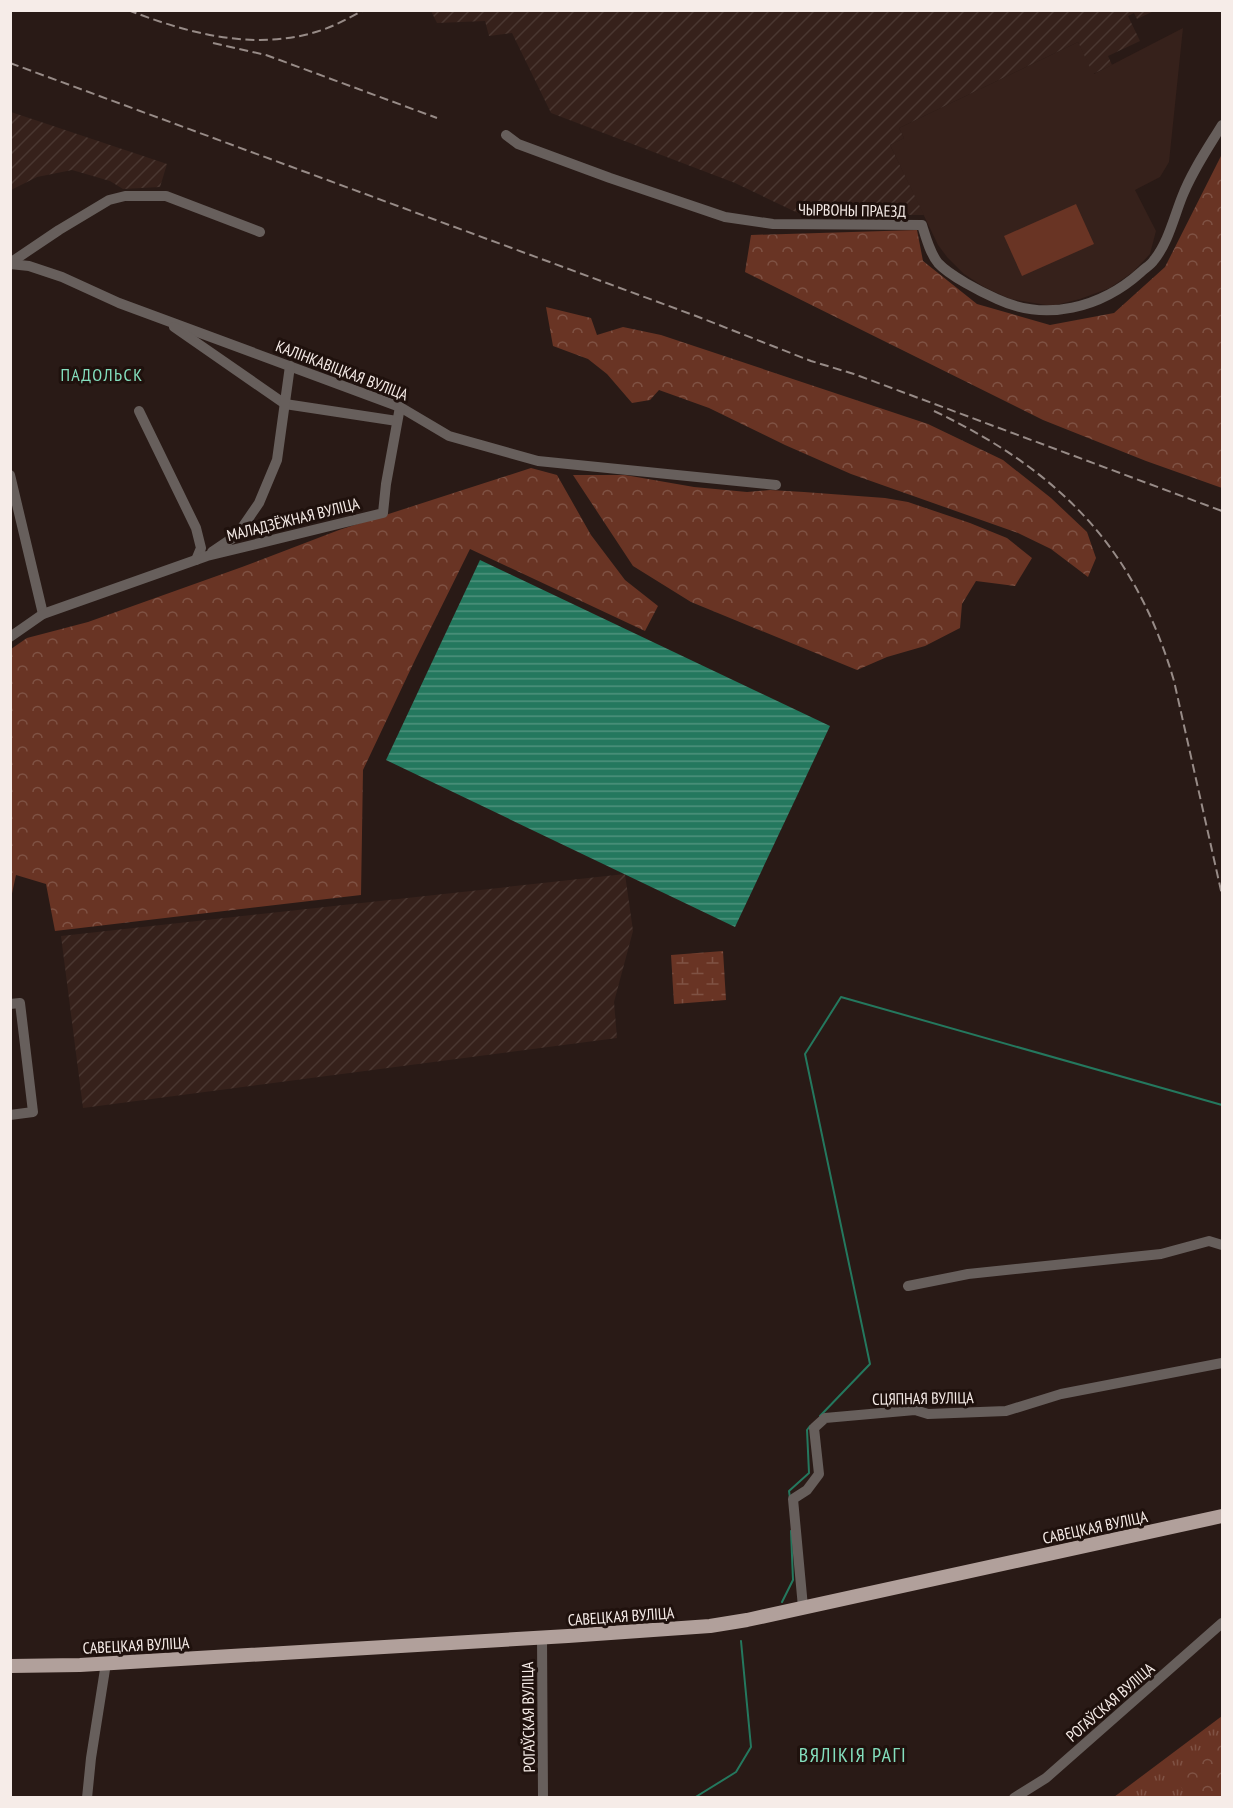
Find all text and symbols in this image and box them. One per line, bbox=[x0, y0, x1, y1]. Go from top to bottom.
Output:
street label: ЧЫРВОНЫ ПРАЕЗД bbox=[798, 199, 907, 221]
street label: КАЛІНКАВІЦКАЯ ВУЛІЦА bbox=[273, 336, 411, 405]
district label: ПАДОЛЬСК bbox=[60, 363, 144, 386]
street label: МАЛАДЗЁЖНАЯ ВУЛІЦА bbox=[225, 493, 362, 545]
street label: СЦЯПНАЯ ВУЛІЦА bbox=[872, 1387, 974, 1409]
street label: САВЕЦКАЯ ВУЛІЦА bbox=[1041, 1506, 1150, 1548]
street label: САВЕЦКАЯ ВУЛІЦА bbox=[567, 1602, 675, 1630]
street label: САВЕЦКАЯ ВУЛІЦА bbox=[82, 1632, 190, 1658]
street label: РОГАЎСКАЯ ВУЛІЦА bbox=[1062, 1658, 1159, 1746]
street label: РОГАЎСКАЯ ВУЛІЦА bbox=[517, 1661, 539, 1773]
district label: ВЯЛІКІЯ РАГІ bbox=[799, 1742, 907, 1768]

